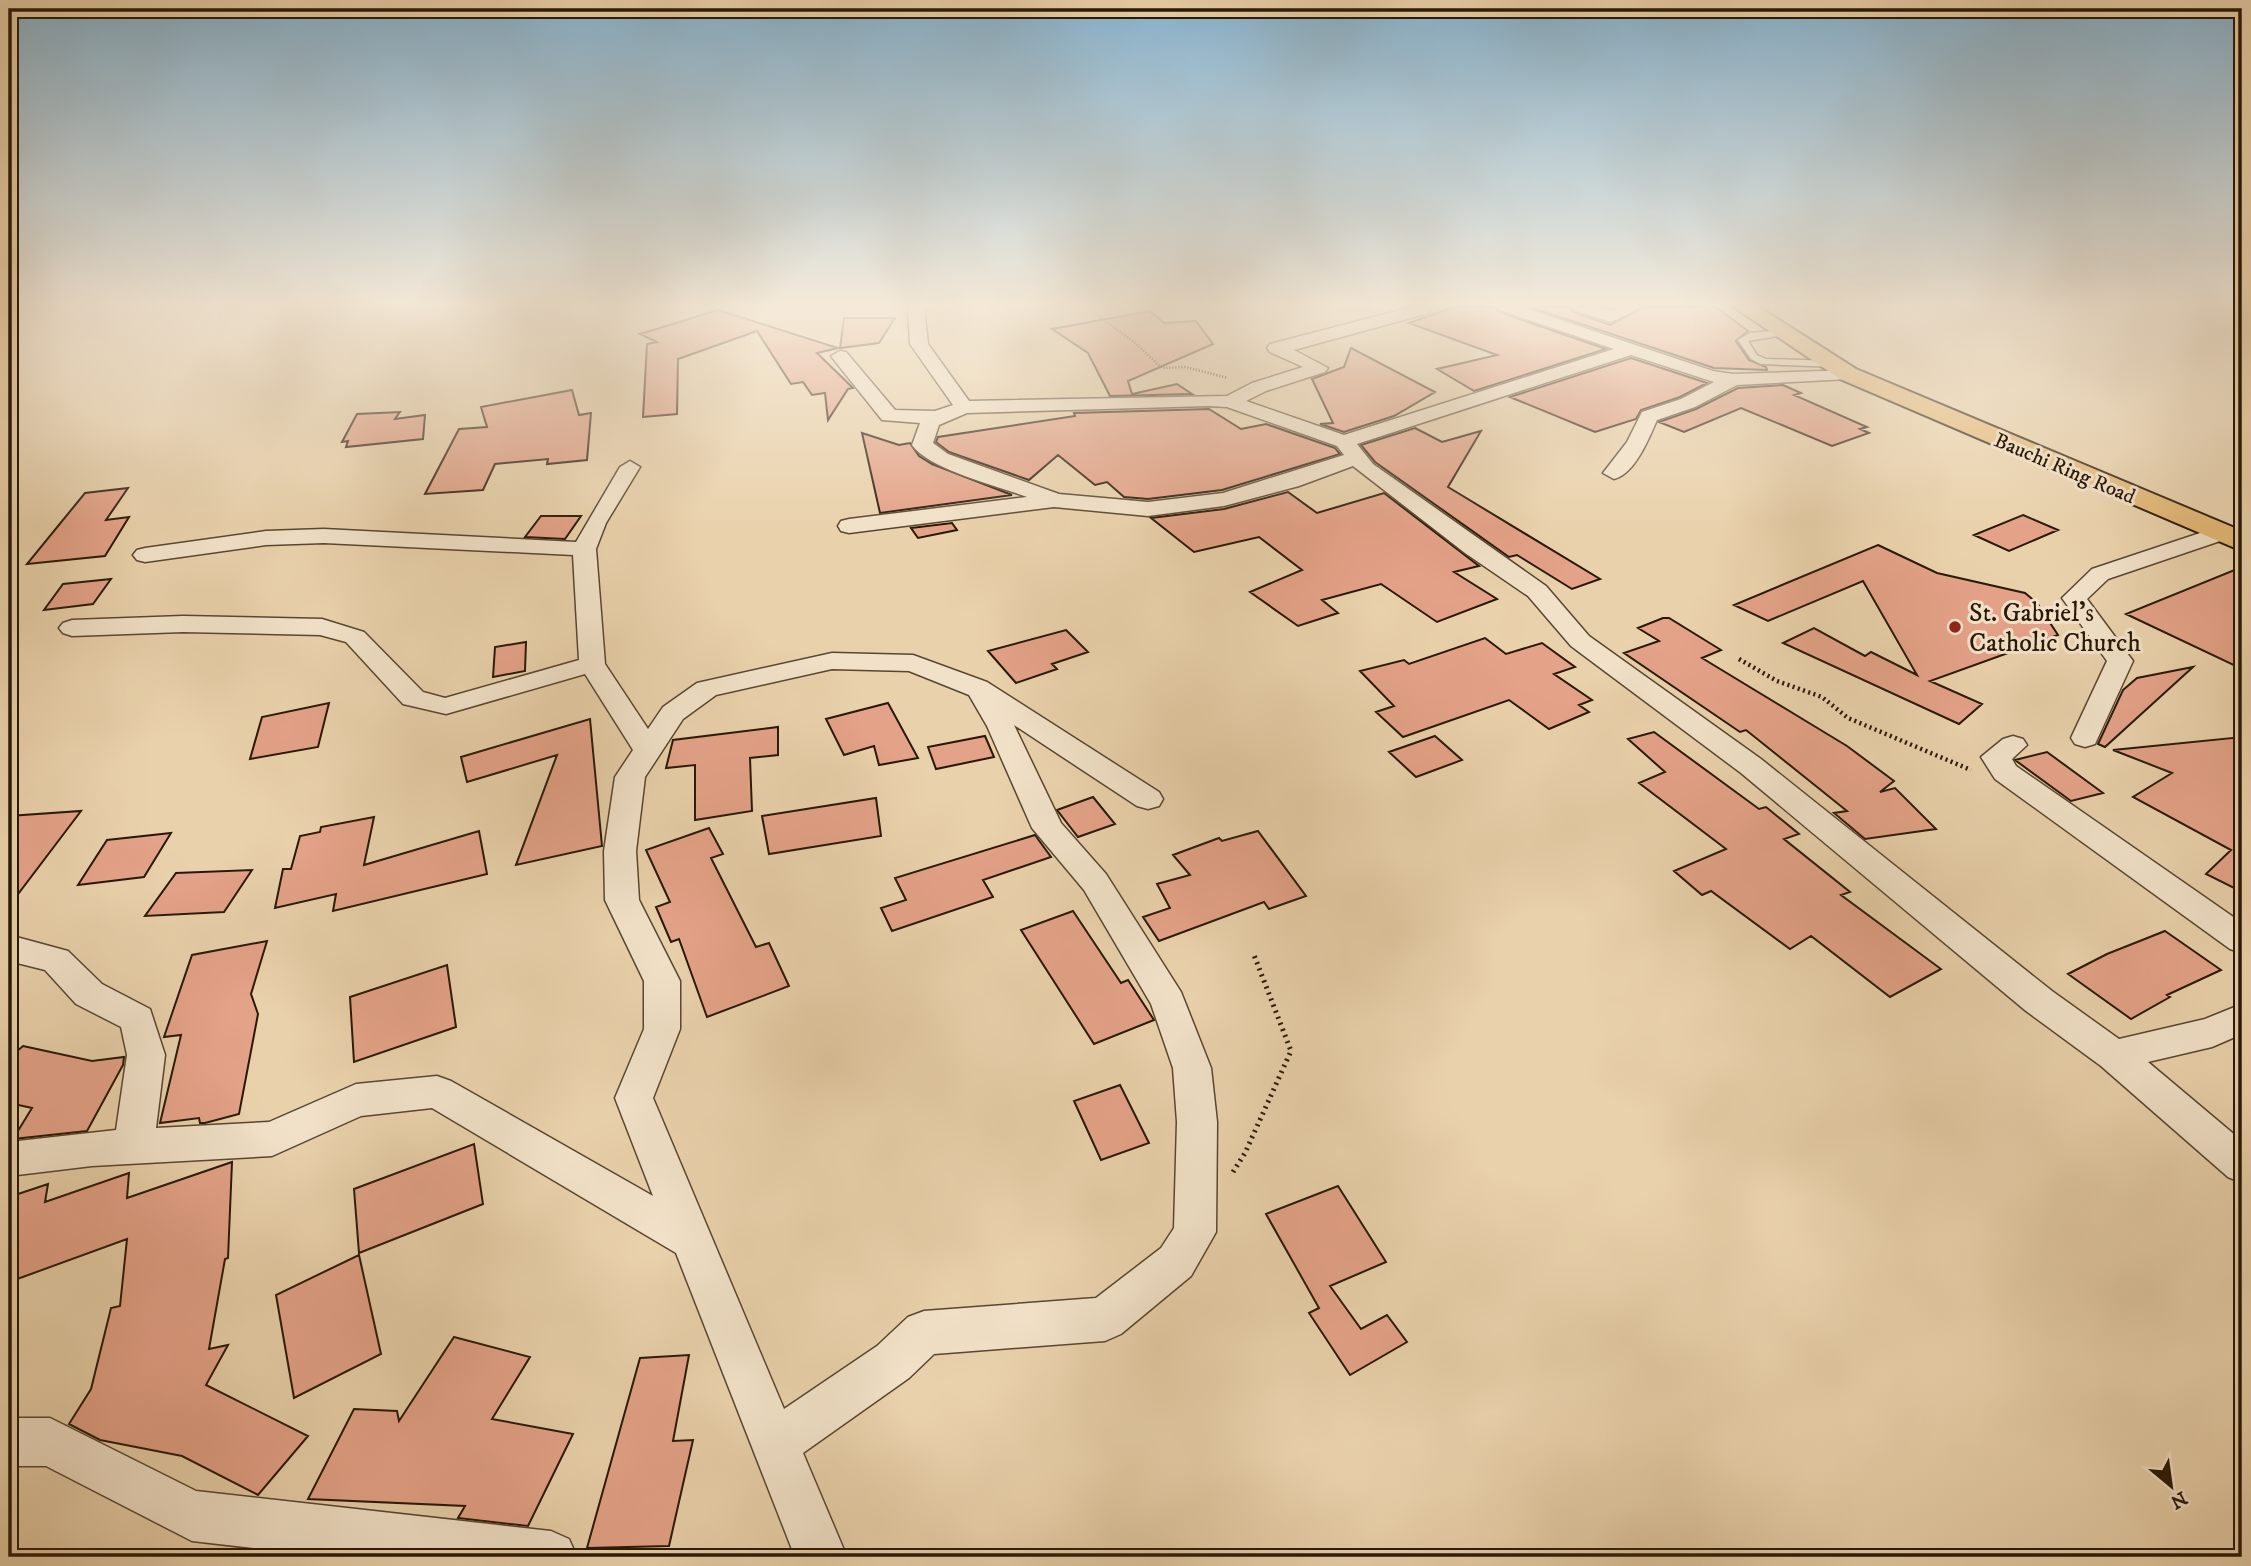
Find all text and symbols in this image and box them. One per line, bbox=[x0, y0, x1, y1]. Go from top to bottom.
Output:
street label: Bauchi Ring Road bbox=[1990, 427, 2140, 511]
place label: St. Gabriel's Catholic Church bbox=[1969, 597, 2141, 660]
marker: St. Gabriel's Catholic Church bbox=[1947, 619, 1963, 635]
north arrow bbox=[2136, 1450, 2206, 1520]
text: N bbox=[2166, 1486, 2191, 1514]

